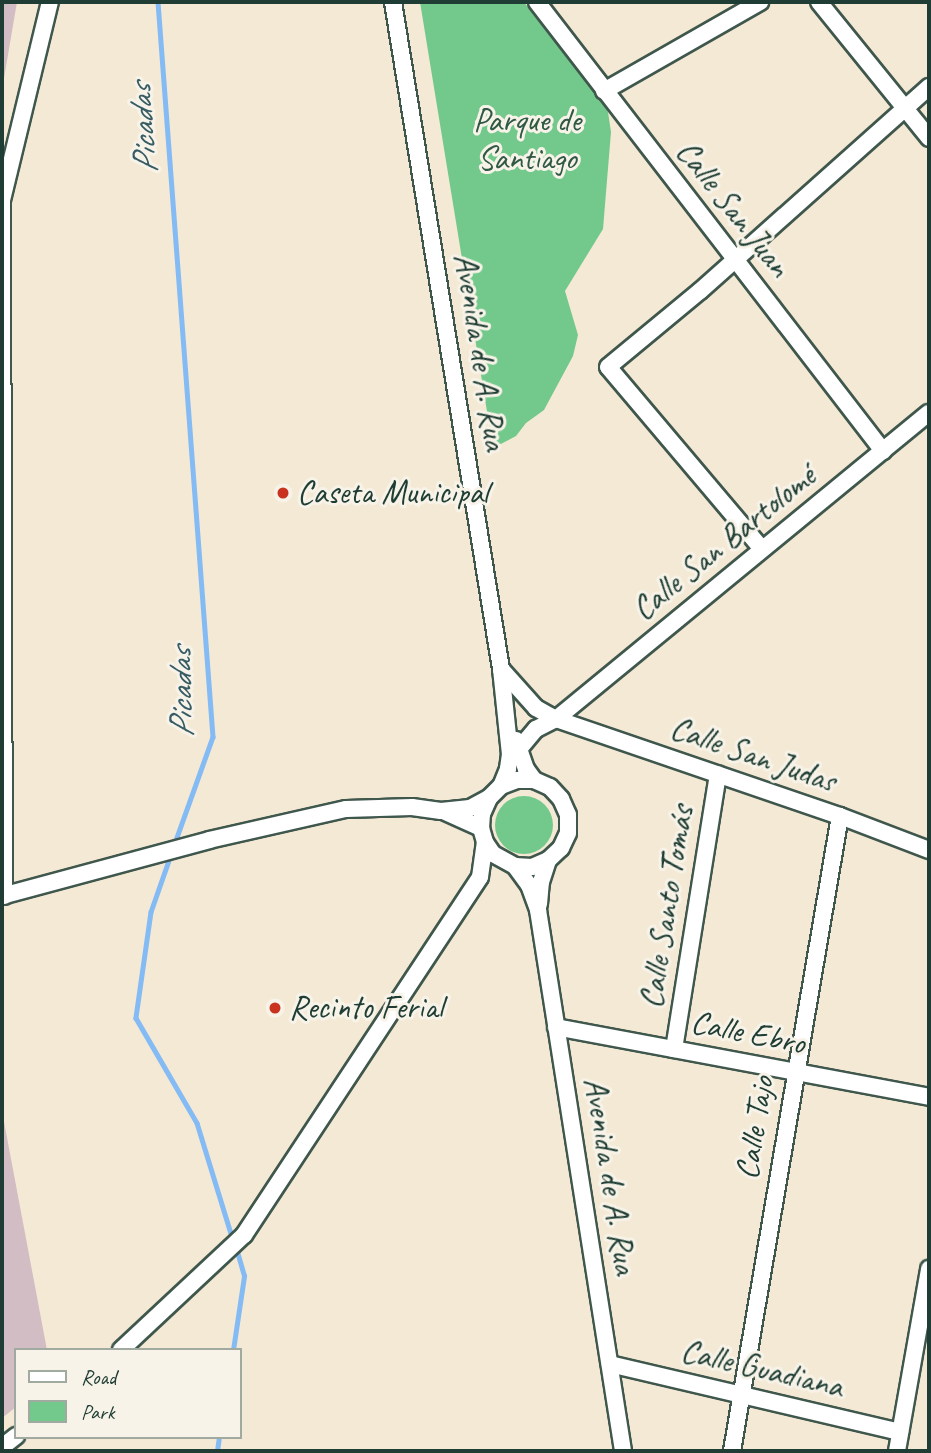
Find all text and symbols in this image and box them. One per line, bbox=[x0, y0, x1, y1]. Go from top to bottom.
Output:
water label: Picadas bbox=[119, 83, 167, 175]
park label: Parque de Santiago bbox=[473, 101, 581, 179]
street label: Calle San Juan bbox=[667, 133, 799, 285]
street label: Avenida de A. Rua bbox=[445, 251, 515, 453]
street label: Calle San Bartolomé bbox=[624, 457, 824, 629]
place label: Caseta Municipal bbox=[297, 473, 488, 513]
marker: Caseta Municipal bbox=[275, 485, 291, 501]
water label: Picadas bbox=[159, 648, 203, 738]
street label: Calle San Judas bbox=[665, 708, 841, 802]
street label: Calle Santo Tomás bbox=[632, 803, 702, 1011]
place label: Recinto Ferial bbox=[289, 988, 443, 1028]
marker: Recinto Ferial bbox=[267, 1000, 283, 1016]
street label: Calle Ebro bbox=[688, 1003, 808, 1063]
street label: Calle Tajo bbox=[727, 1073, 783, 1183]
street label: Avenida de A. Rua bbox=[575, 1075, 645, 1277]
street label: Calle Guadiana bbox=[678, 1331, 846, 1407]
legend bbox=[14, 1348, 242, 1439]
text: Road bbox=[81, 1364, 116, 1390]
text: Park bbox=[81, 1399, 114, 1425]

